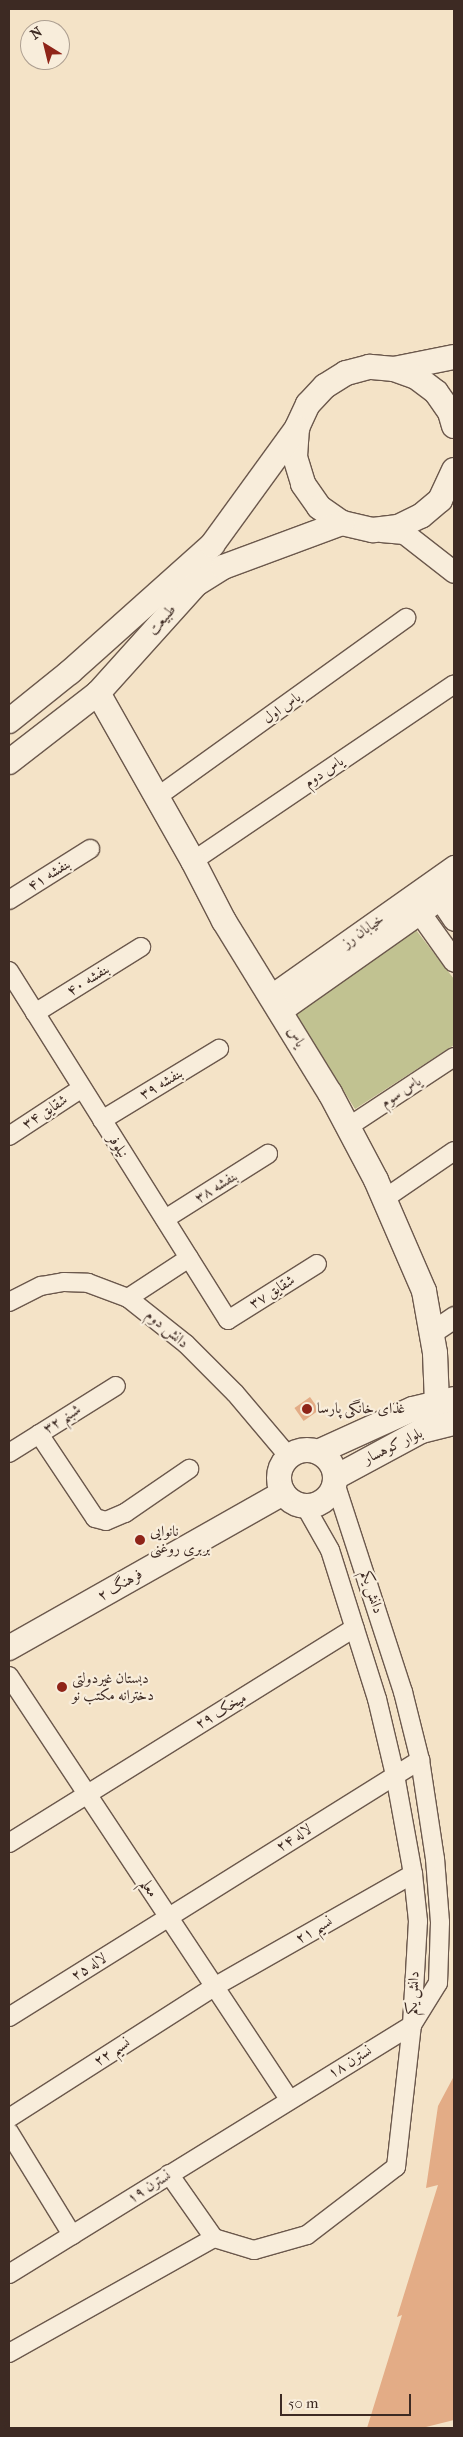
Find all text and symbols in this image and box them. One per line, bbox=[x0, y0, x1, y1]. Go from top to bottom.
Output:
north arrow bbox=[20, 20, 70, 70]
text: N bbox=[27, 23, 46, 43]
street label: طبیعت bbox=[144, 601, 180, 639]
street label: یاس اول bbox=[259, 688, 305, 728]
street label: یاس دوم bbox=[301, 752, 347, 792]
street label: بنفشه ۴۱ bbox=[24, 855, 74, 895]
street label: خیابان رز bbox=[339, 910, 387, 952]
street label: بنفشه ۴۰ bbox=[63, 960, 113, 1000]
street label: یاس bbox=[283, 1023, 309, 1051]
street label: بنفشه ۳۹ bbox=[136, 1064, 186, 1104]
street label: یاس سوم bbox=[377, 1072, 425, 1112]
street label: شقایق ۳۴ bbox=[19, 1091, 71, 1133]
street label: نیلوفر bbox=[104, 1131, 132, 1161]
street label: بنفشه ۳۸ bbox=[191, 1167, 241, 1207]
street label: شقایق ۳۷ bbox=[246, 1271, 298, 1313]
street label: دانش دوم bbox=[142, 1306, 192, 1352]
street label: شبنم ۳۲ bbox=[40, 1400, 84, 1438]
place label: غذای خانگی پارسا bbox=[317, 1400, 405, 1418]
marker: غذای خانگی پارسا bbox=[301, 1403, 313, 1415]
street label: بلوار کوهسار bbox=[360, 1424, 426, 1468]
place label: نانوایی بربری روغنی bbox=[150, 1522, 210, 1557]
marker: نانوایی بربری روغنی bbox=[134, 1534, 146, 1546]
street label: فرهنگ ۲ bbox=[94, 1565, 146, 1605]
street label: دانش یکم bbox=[357, 1568, 387, 1616]
place label: دبستان غیردولتی دخترانه مکتب نو bbox=[72, 1669, 154, 1704]
marker: دبستان غیردولتی دخترانه مکتب نو bbox=[56, 1681, 68, 1693]
street label: میخک ۲۹ bbox=[192, 1689, 250, 1733]
street label: لاله ۲۴ bbox=[273, 1820, 315, 1856]
street label: معلم bbox=[136, 1875, 162, 1901]
street label: نسیم ۲۱ bbox=[292, 1912, 336, 1948]
street label: لاله ۲۵ bbox=[68, 1949, 110, 1985]
street label: دانش یکم bbox=[403, 1970, 423, 2016]
street label: نسیم ۲۲ bbox=[90, 2034, 134, 2070]
street label: نسترن ۱۸ bbox=[325, 2042, 375, 2082]
street label: نسترن ۱۹ bbox=[124, 2167, 174, 2207]
scale bar bbox=[283, 2384, 414, 2416]
text: 50 m bbox=[288, 2394, 318, 2412]

